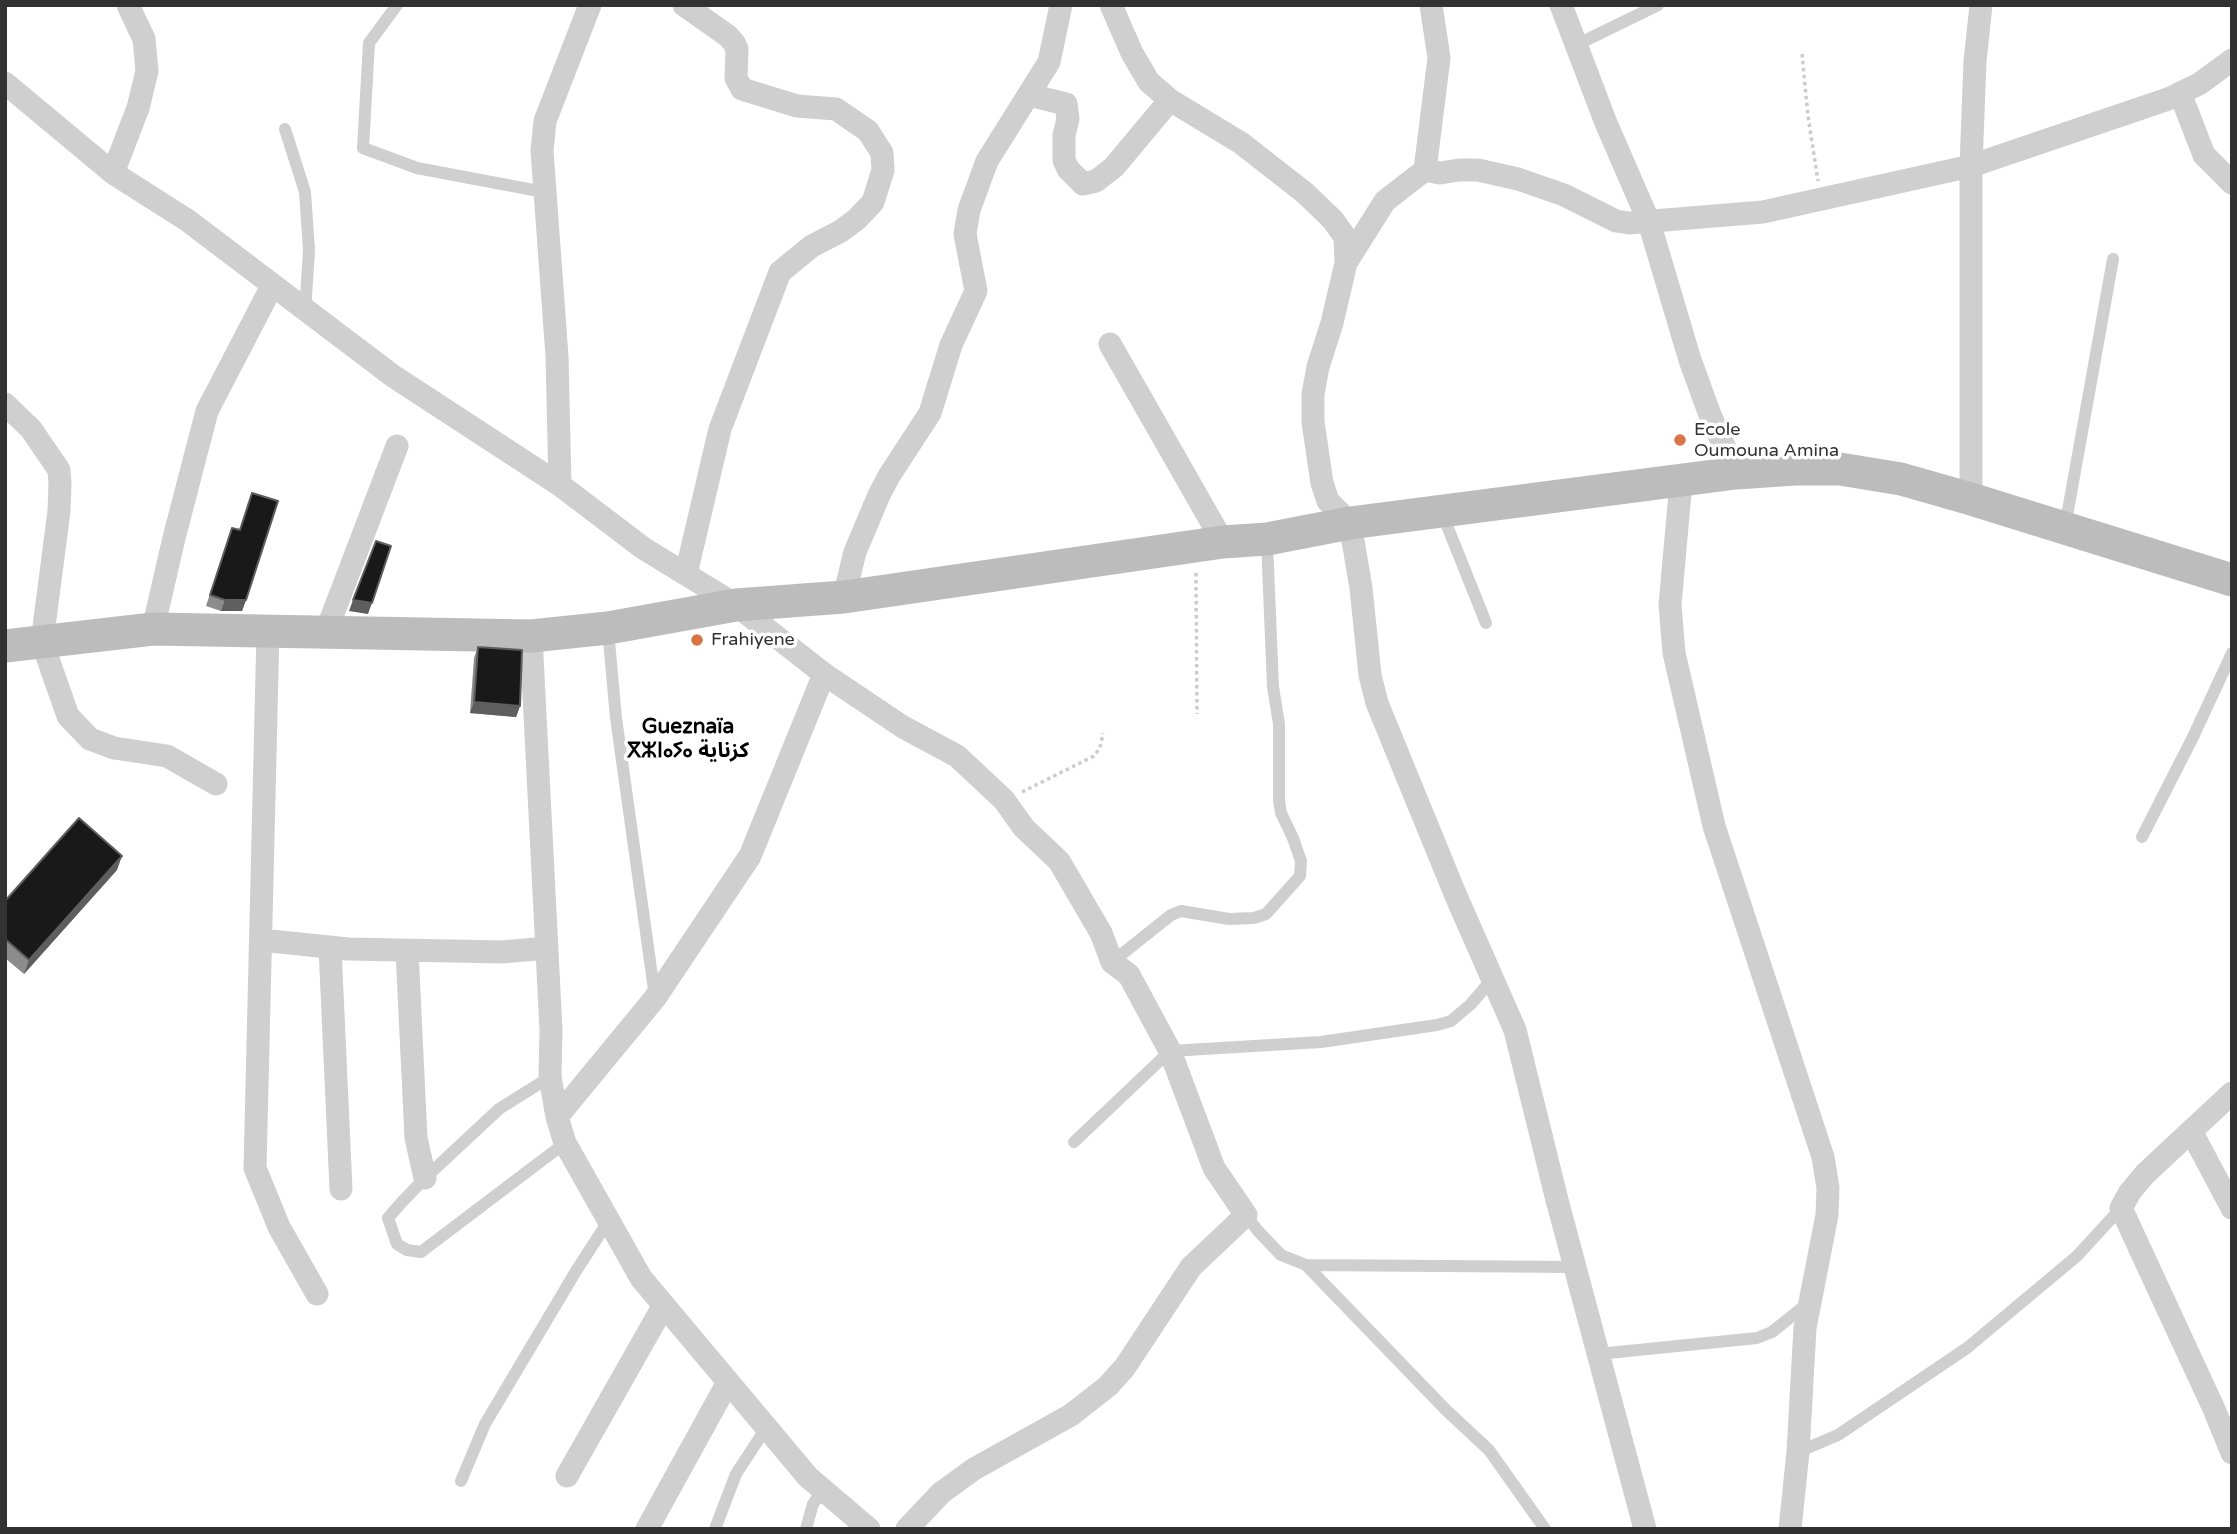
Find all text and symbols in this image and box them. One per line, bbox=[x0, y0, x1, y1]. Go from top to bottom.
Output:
place label: Ecole Oumouna Amina bbox=[1694, 419, 1839, 462]
marker: Ecole Oumouna Amina bbox=[1672, 432, 1688, 448]
place label: Frahiyene bbox=[711, 629, 795, 651]
marker: Frahiyene bbox=[689, 632, 705, 648]
district label: Gueznaïa ⴳⵣⵏⴰⵢⴰ كزناية bbox=[627, 714, 749, 764]

